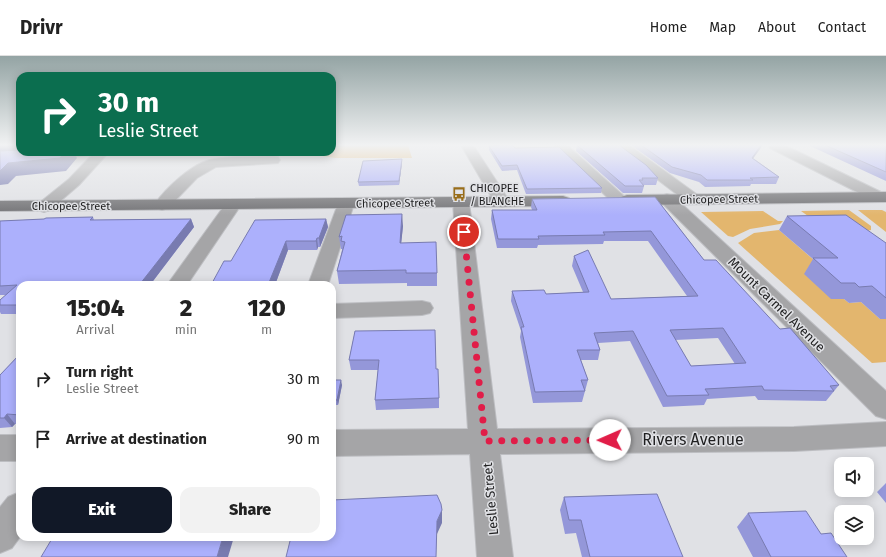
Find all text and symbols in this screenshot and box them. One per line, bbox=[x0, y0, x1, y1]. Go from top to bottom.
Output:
text: Drivr bbox=[20, 16, 63, 39]
text: Home bbox=[650, 19, 687, 36]
text: Map bbox=[709, 19, 736, 36]
text: About bbox=[758, 19, 796, 36]
text: Contact bbox=[818, 19, 866, 36]
text: 30 m bbox=[98, 86, 159, 119]
icon: right bbox=[32, 88, 84, 140]
text: Leslie Street bbox=[98, 120, 199, 142]
place label: CHICOPEE / BLANCHE bbox=[470, 182, 524, 208]
bus stop icon: CHICOPEE / BLANCHE bbox=[451, 186, 467, 202]
street label: Chicopee Street bbox=[680, 192, 758, 207]
street label: Chicopee Street bbox=[356, 196, 434, 211]
street label: Chicopee Street bbox=[32, 200, 110, 213]
pin bbox=[447, 215, 481, 249]
icon: arrive bbox=[453, 221, 475, 243]
street label: Mount Carmel Avenue bbox=[725, 254, 828, 355]
text: 15:04 bbox=[66, 294, 125, 322]
text: 2 bbox=[180, 294, 192, 322]
text: 120 bbox=[248, 294, 286, 322]
text: Arrival bbox=[76, 322, 114, 337]
text: min bbox=[175, 322, 197, 337]
text: m bbox=[261, 322, 272, 337]
text: Turn right bbox=[66, 363, 133, 381]
icon: right bbox=[32, 368, 54, 390]
text: 30 m bbox=[287, 370, 320, 388]
text: Leslie Street bbox=[66, 381, 139, 396]
position arrow bbox=[589, 419, 631, 461]
icon: arrive bbox=[32, 428, 54, 450]
text: Arrive at destination bbox=[66, 430, 207, 448]
text: 90 m bbox=[287, 430, 320, 448]
street label: Rivers Avenue bbox=[642, 430, 744, 449]
map controls bbox=[834, 457, 874, 545]
button: sound bbox=[834, 457, 874, 497]
street label: Leslie Street bbox=[480, 462, 501, 536]
button: Exit bbox=[32, 487, 172, 533]
button: Share bbox=[180, 487, 320, 533]
button: layers bbox=[834, 505, 874, 545]

